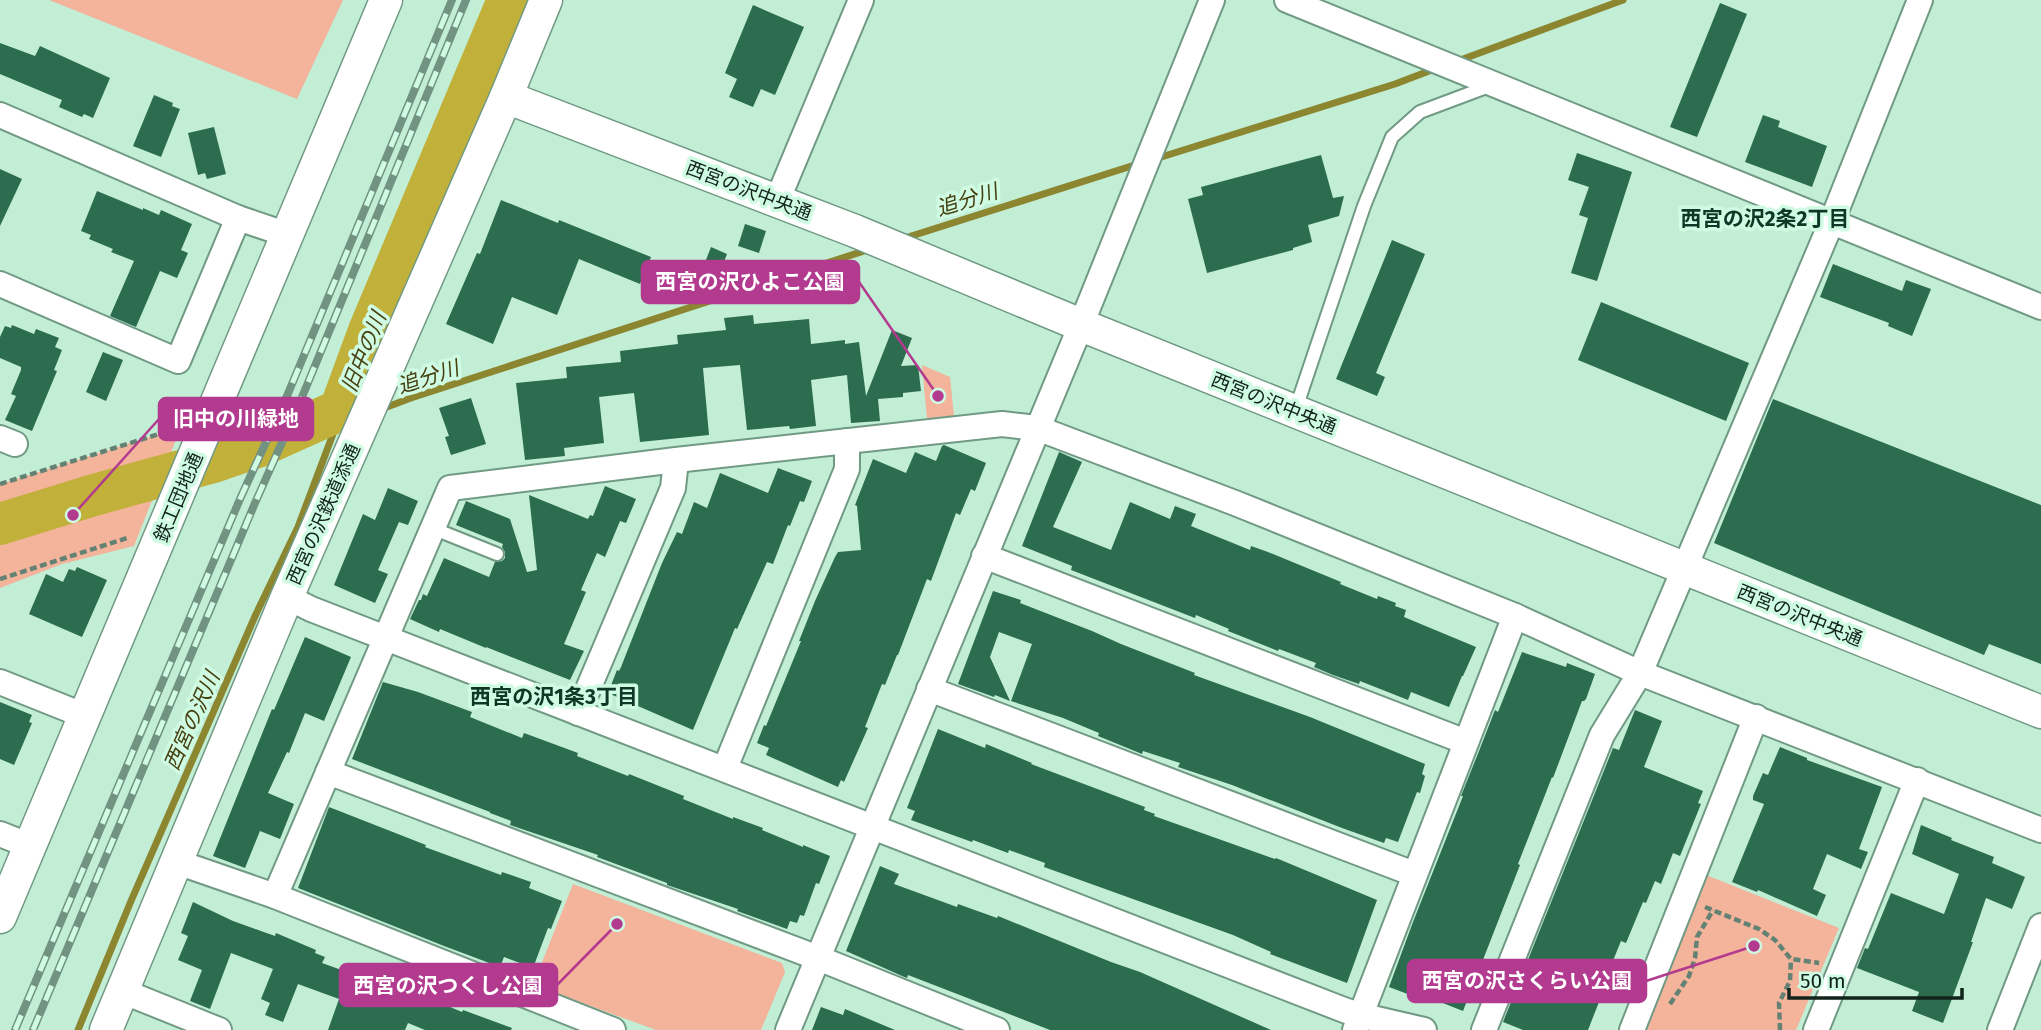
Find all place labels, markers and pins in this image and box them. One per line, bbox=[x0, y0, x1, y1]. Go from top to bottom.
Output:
callout: 西宮の沢ひよこ公園 bbox=[642, 261, 859, 303]
callout: 旧中の川緑地 bbox=[159, 398, 313, 440]
callout: 西宮の沢さくらい公園 bbox=[1408, 960, 1646, 1002]
callout: 西宮の沢つくし公園 bbox=[340, 964, 557, 1006]

